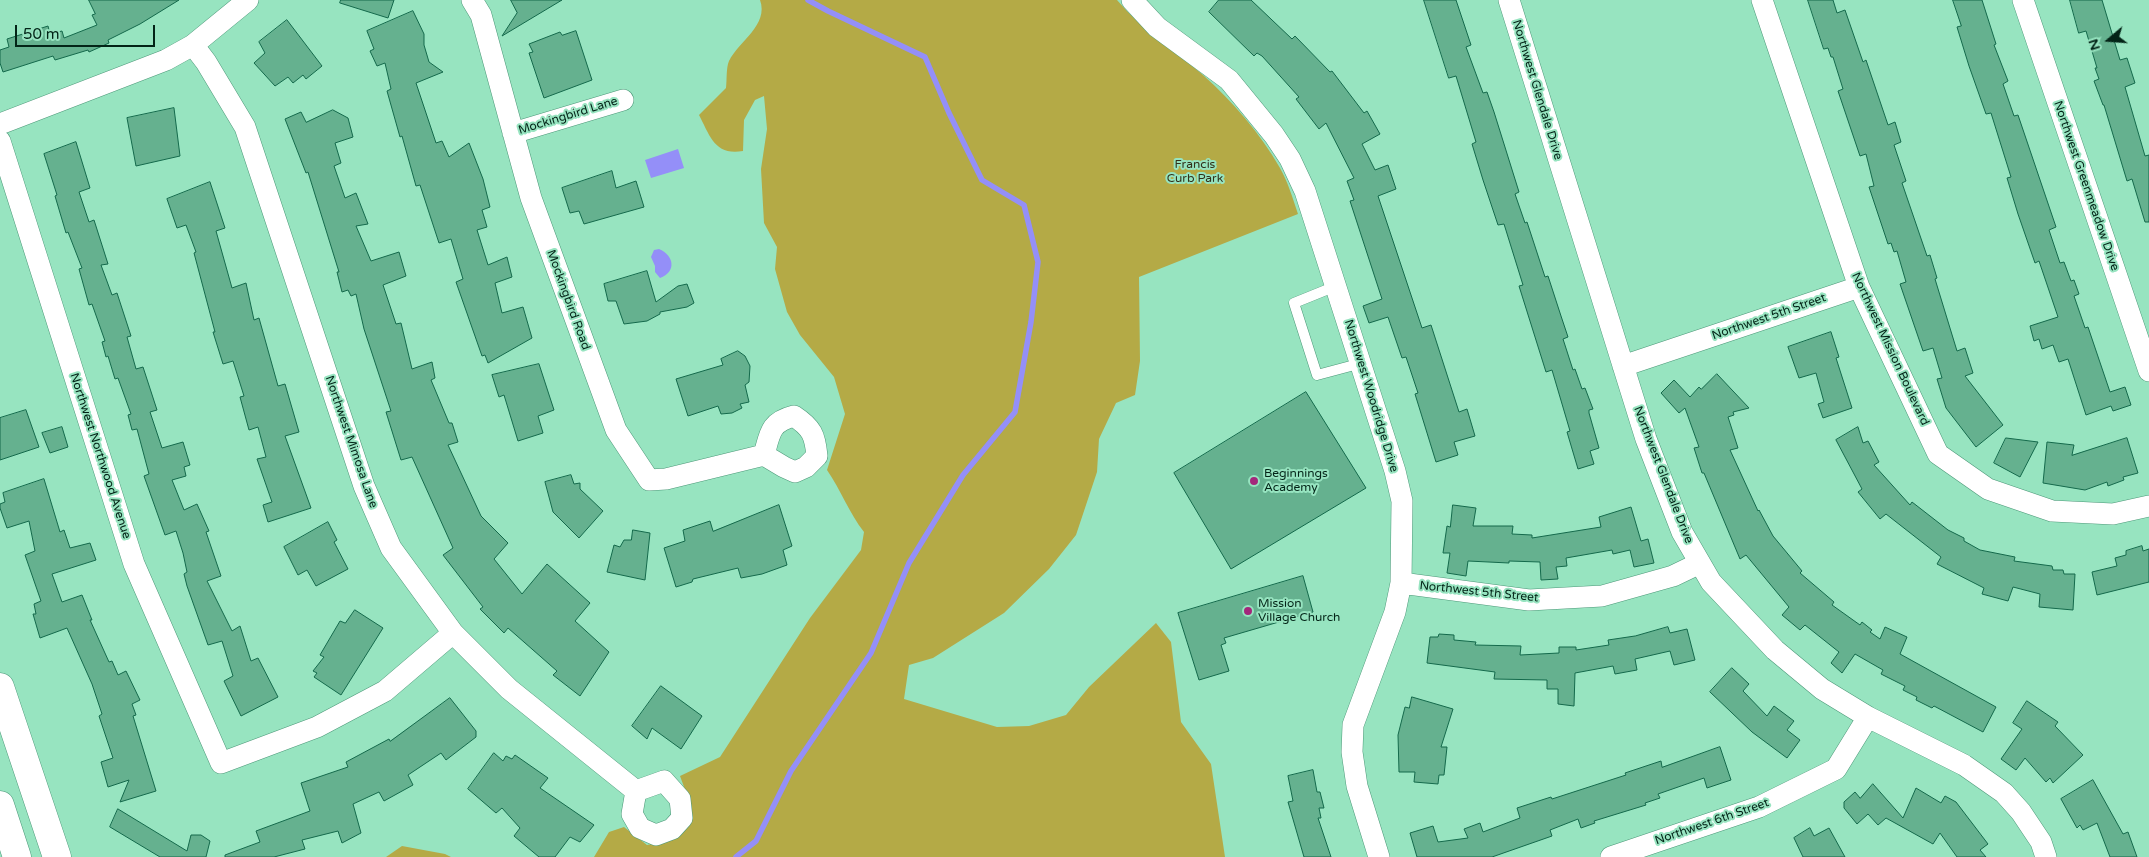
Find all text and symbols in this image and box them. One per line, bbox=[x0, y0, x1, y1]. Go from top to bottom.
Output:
scale bar bbox=[18, 15, 158, 47]
north arrow bbox=[2084, 15, 2134, 65]
street label: Northwest Glendale Drive bbox=[1509, 18, 1565, 162]
text: 50 m bbox=[23, 25, 60, 43]
text: N bbox=[2084, 37, 2104, 53]
street label: Mockingbird Lane bbox=[517, 94, 619, 138]
street label: Northwest Greenmeadow Drive bbox=[2050, 99, 2122, 273]
park label: Francis Curb Park bbox=[1167, 158, 1223, 186]
street label: Mockingbird Road bbox=[543, 248, 593, 352]
street label: Northwest Mission Boulevard bbox=[1848, 270, 1932, 428]
street label: Northwest 5th Street bbox=[1710, 291, 1828, 343]
street label: Northwest Woodridge Drive bbox=[1341, 318, 1401, 474]
street label: Northwest Northwood Avenue bbox=[66, 371, 134, 541]
street label: Northwest Mimosa Lane bbox=[322, 374, 380, 510]
street label: Northwest Glendale Drive bbox=[1630, 404, 1696, 546]
place label: Beginnings Academy bbox=[1264, 467, 1328, 495]
marker: Beginnings Academy bbox=[1248, 475, 1260, 487]
street label: Northwest 5th Street bbox=[1419, 579, 1539, 605]
place label: Mission Village Church bbox=[1258, 597, 1340, 625]
marker: Mission Village Church bbox=[1242, 605, 1254, 617]
street label: Northwest 6th Street bbox=[1653, 796, 1771, 848]

